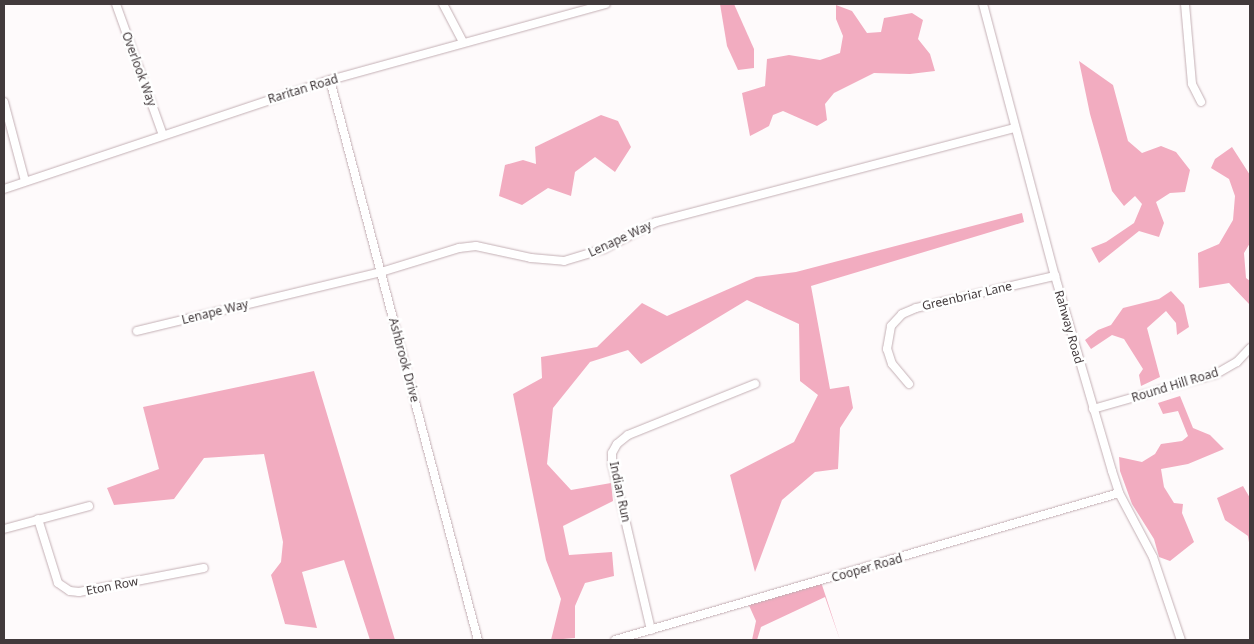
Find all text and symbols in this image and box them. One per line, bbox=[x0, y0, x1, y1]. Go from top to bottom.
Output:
street label: Overlook Way bbox=[119, 30, 159, 108]
street label: Raritan Road bbox=[266, 71, 340, 107]
street label: Lenape Way bbox=[586, 218, 654, 260]
street label: Greenbriar Lane bbox=[921, 279, 1013, 313]
street label: Rahway Road bbox=[1052, 289, 1086, 365]
street label: Lenape Way bbox=[180, 297, 250, 327]
street label: Ashbrook Drive bbox=[386, 316, 422, 404]
street label: Round Hill Road bbox=[1130, 365, 1220, 405]
street label: Indian Run bbox=[607, 460, 633, 524]
street label: Cooper Road bbox=[830, 551, 904, 585]
street label: Eton Row bbox=[85, 574, 139, 598]

